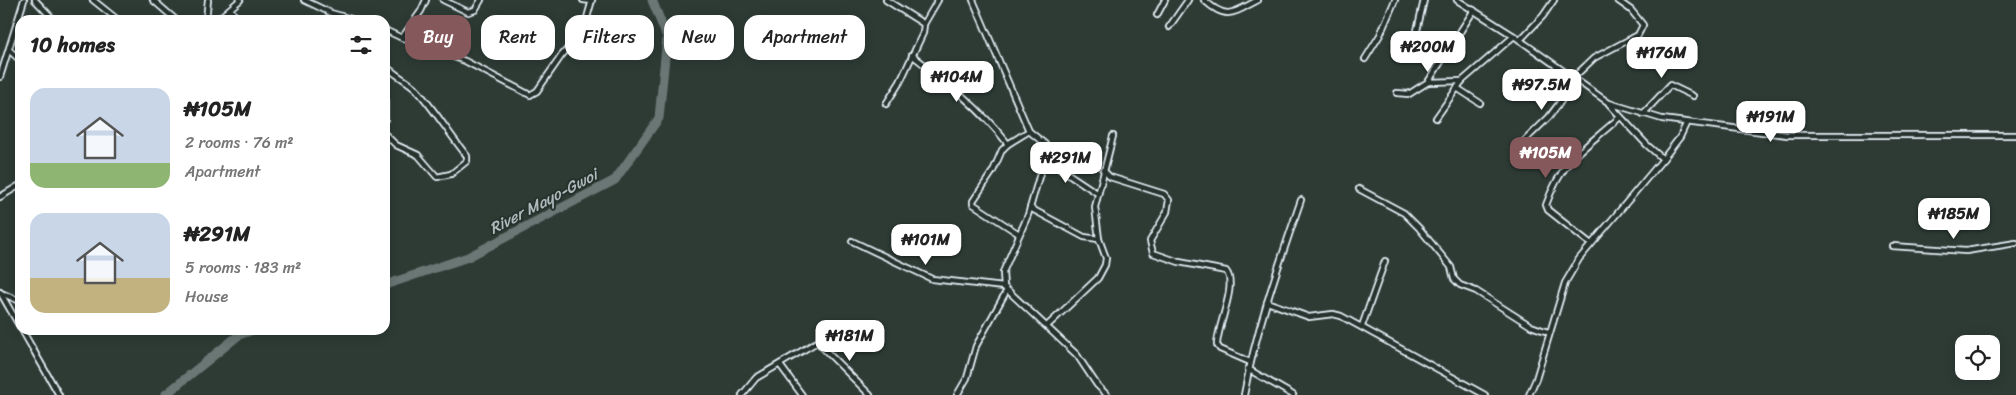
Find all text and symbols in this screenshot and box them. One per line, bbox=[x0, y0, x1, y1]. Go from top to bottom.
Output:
chip: Buy bbox=[405, 15, 471, 60]
chip: Rent bbox=[481, 15, 555, 60]
chip: Filters bbox=[565, 15, 654, 60]
chip: New bbox=[664, 15, 734, 60]
chip: Apartment bbox=[744, 15, 865, 60]
text: 10 homes bbox=[30, 26, 115, 64]
pin: ₦200M bbox=[1393, 30, 1463, 73]
icon: filters bbox=[347, 31, 375, 59]
text: ₦200M bbox=[1401, 32, 1455, 61]
pin: ₦176M bbox=[1627, 36, 1697, 79]
text: ₦176M bbox=[1638, 38, 1686, 67]
pin: ₦104M bbox=[922, 61, 992, 103]
text: ₦104M bbox=[932, 62, 982, 91]
pin: ₦97.5M bbox=[1501, 68, 1583, 111]
text: ₦97.5M bbox=[1513, 70, 1571, 99]
text: ₦105M bbox=[185, 90, 251, 128]
pin: ₦191M bbox=[1736, 100, 1806, 143]
text: ₦191M bbox=[1747, 102, 1795, 131]
icon: home bbox=[70, 108, 130, 168]
text: 2 rooms · 76 m² bbox=[185, 128, 294, 157]
pin: ₦105M bbox=[1511, 136, 1581, 179]
text: ₦105M bbox=[1521, 138, 1571, 167]
pin: ₦291M bbox=[1031, 142, 1101, 184]
text: ₦291M bbox=[1041, 143, 1091, 172]
text: Apartment bbox=[185, 157, 261, 186]
water label: River Mayo-Gwoi bbox=[484, 159, 606, 242]
pin: ₦185M bbox=[1919, 198, 1989, 240]
text: ₦185M bbox=[1929, 199, 1979, 228]
text: ₦291M bbox=[185, 215, 250, 253]
pin: ₦101M bbox=[891, 224, 961, 266]
text: ₦101M bbox=[902, 225, 950, 254]
icon: home bbox=[70, 233, 130, 293]
text: 5 rooms · 183 m² bbox=[185, 253, 301, 282]
text: House bbox=[185, 282, 228, 311]
pin: ₦181M bbox=[815, 320, 885, 362]
text: ₦181M bbox=[826, 321, 874, 350]
map controls bbox=[1955, 335, 2000, 380]
button: locate bbox=[1955, 335, 2000, 380]

